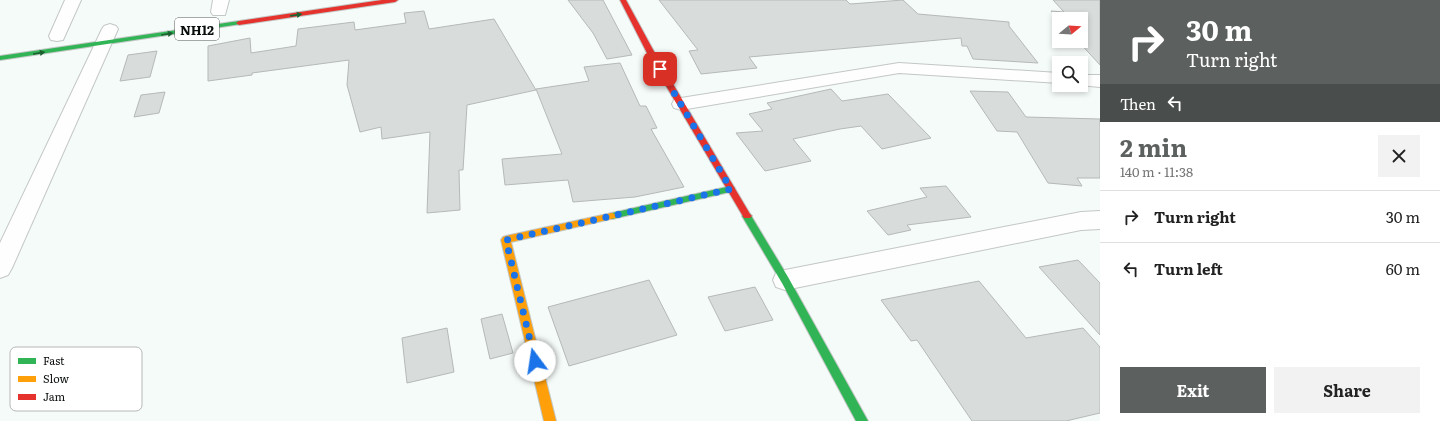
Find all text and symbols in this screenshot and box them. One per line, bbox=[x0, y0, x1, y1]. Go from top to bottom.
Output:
text: 30 m bbox=[1186, 8, 1252, 50]
one-way arrow bbox=[290, 12, 302, 18]
north arrow bbox=[1052, 12, 1088, 48]
map controls bbox=[1052, 12, 1088, 92]
icon: right bbox=[1120, 16, 1172, 68]
road number: NH12 bbox=[175, 18, 219, 40]
one-way arrow bbox=[161, 31, 173, 37]
text: Turn right bbox=[1186, 46, 1277, 73]
one-way arrow bbox=[32, 50, 45, 56]
pin bbox=[643, 52, 677, 86]
button: search bbox=[1052, 56, 1088, 92]
icon: arrive bbox=[649, 58, 671, 80]
text: Then bbox=[1120, 92, 1156, 115]
icon: left bbox=[1164, 92, 1186, 114]
text: 2 min bbox=[1120, 129, 1187, 164]
button: close bbox=[1378, 135, 1420, 177]
text: 140 m · 11:38 bbox=[1120, 162, 1193, 181]
text: Turn right bbox=[1154, 205, 1236, 228]
text: 30 m bbox=[1386, 205, 1420, 228]
icon: right bbox=[1120, 206, 1142, 228]
text: Turn left bbox=[1154, 257, 1223, 280]
text: 60 m bbox=[1386, 257, 1420, 280]
icon: left bbox=[1120, 258, 1142, 280]
position arrow bbox=[514, 340, 556, 382]
legend bbox=[10, 347, 142, 411]
text: Fast bbox=[43, 352, 65, 368]
button: Exit bbox=[1120, 367, 1266, 413]
button: Share bbox=[1274, 367, 1420, 413]
text: Slow bbox=[43, 370, 69, 386]
text: Jam bbox=[43, 388, 66, 404]

